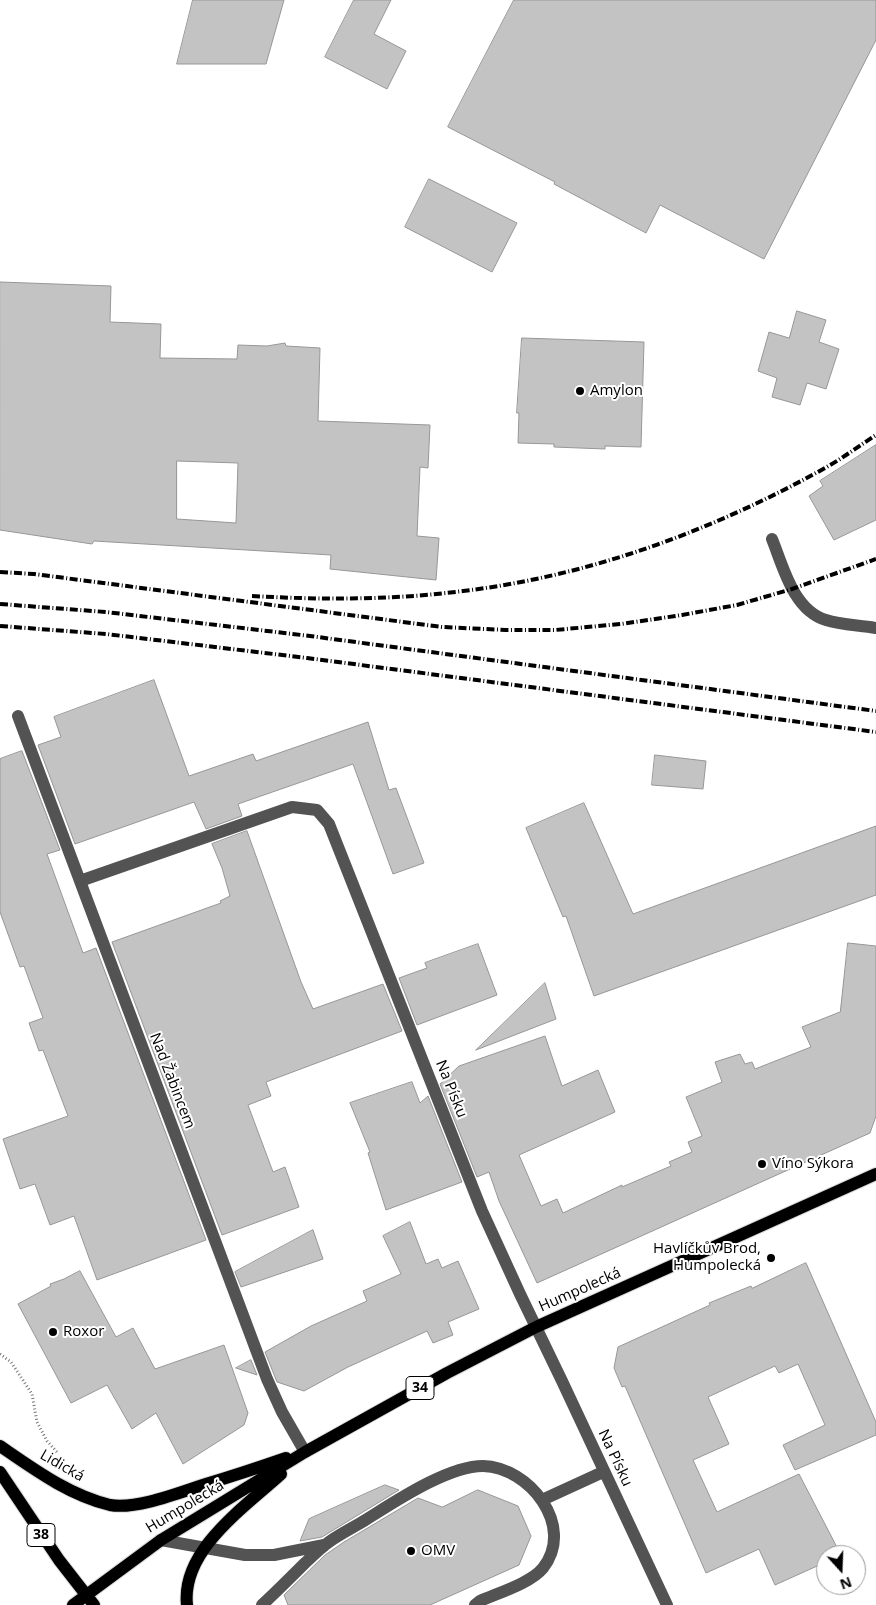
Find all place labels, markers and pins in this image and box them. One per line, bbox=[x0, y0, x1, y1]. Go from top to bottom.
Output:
place label: Amylon bbox=[590, 382, 643, 400]
marker: Amylon bbox=[574, 385, 586, 397]
place label: Víno Sýkora bbox=[772, 1155, 854, 1173]
marker: Víno Sýkora bbox=[756, 1158, 768, 1170]
place label: Havlíčkův Brod, Humpolecká bbox=[653, 1240, 761, 1275]
marker: Havlíčkův Brod, Humpolecká bbox=[765, 1252, 777, 1264]
place label: Roxor bbox=[63, 1323, 104, 1341]
marker: Roxor bbox=[47, 1326, 59, 1338]
place label: OMV bbox=[421, 1542, 455, 1560]
marker: OMV bbox=[405, 1545, 417, 1557]

